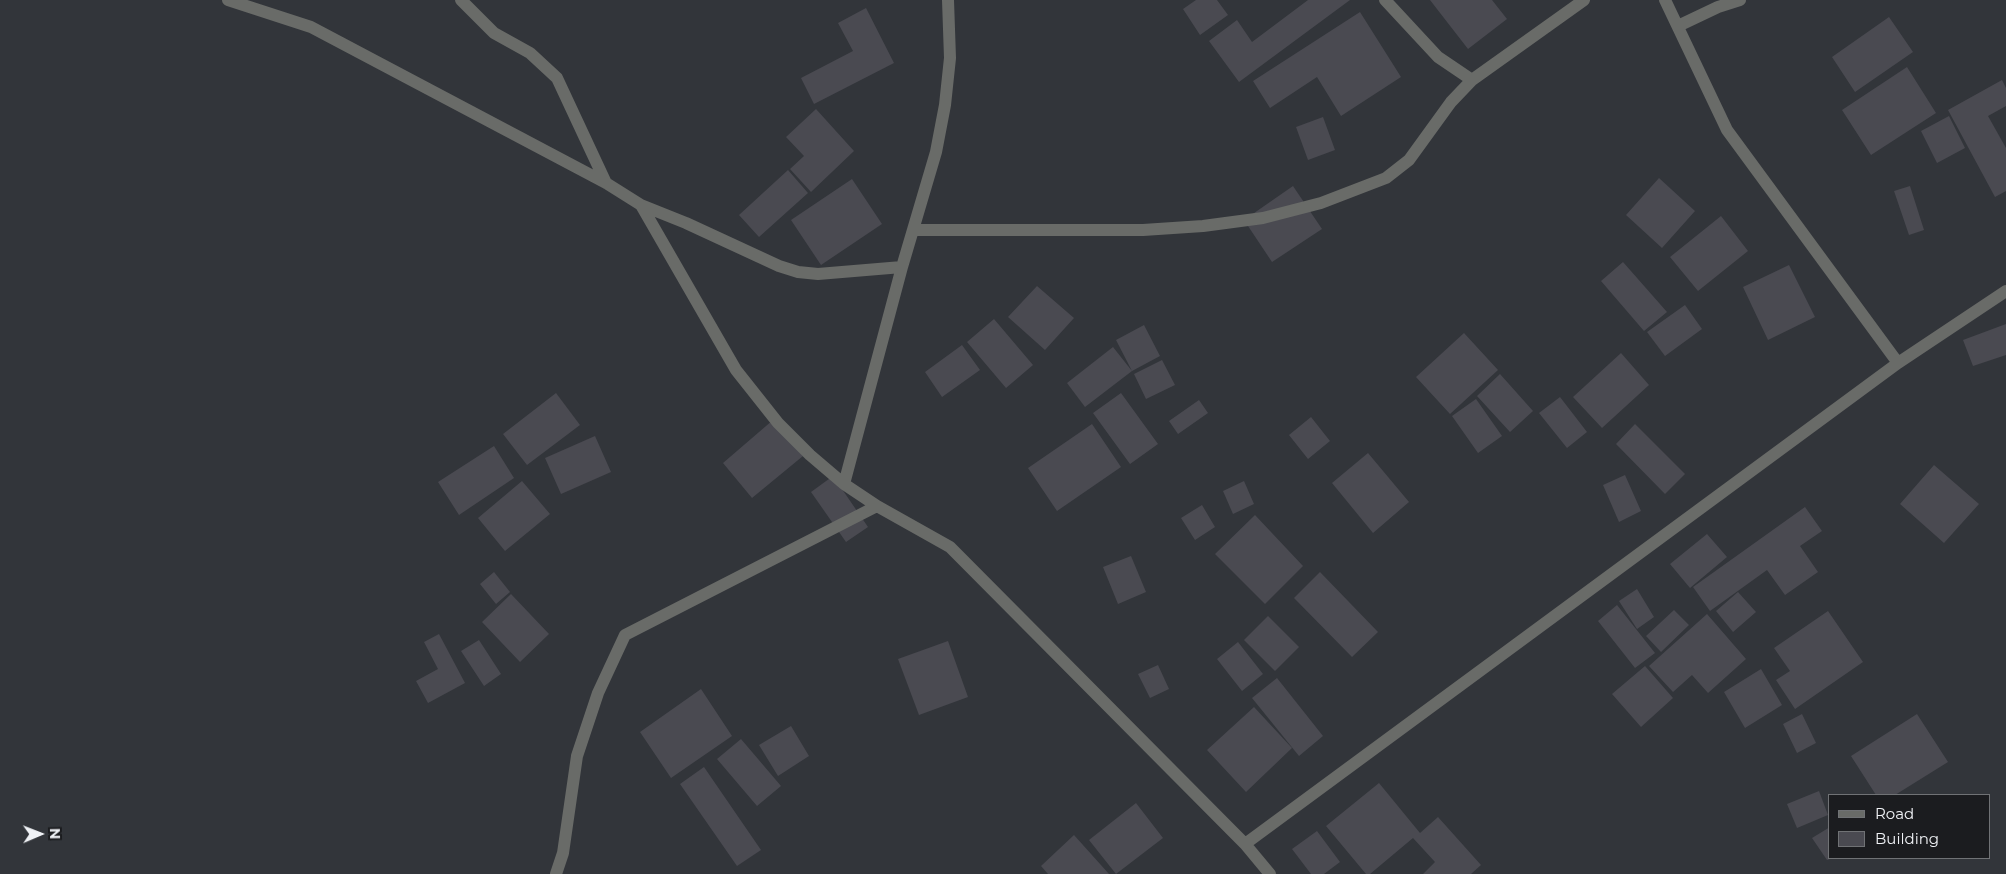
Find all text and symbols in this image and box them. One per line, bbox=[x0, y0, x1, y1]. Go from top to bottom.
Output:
legend bbox=[1828, 794, 1991, 859]
text: Road bbox=[1875, 804, 1914, 823]
north arrow bbox=[15, 809, 65, 859]
text: N bbox=[46, 828, 64, 840]
text: Building bbox=[1875, 829, 1939, 848]

